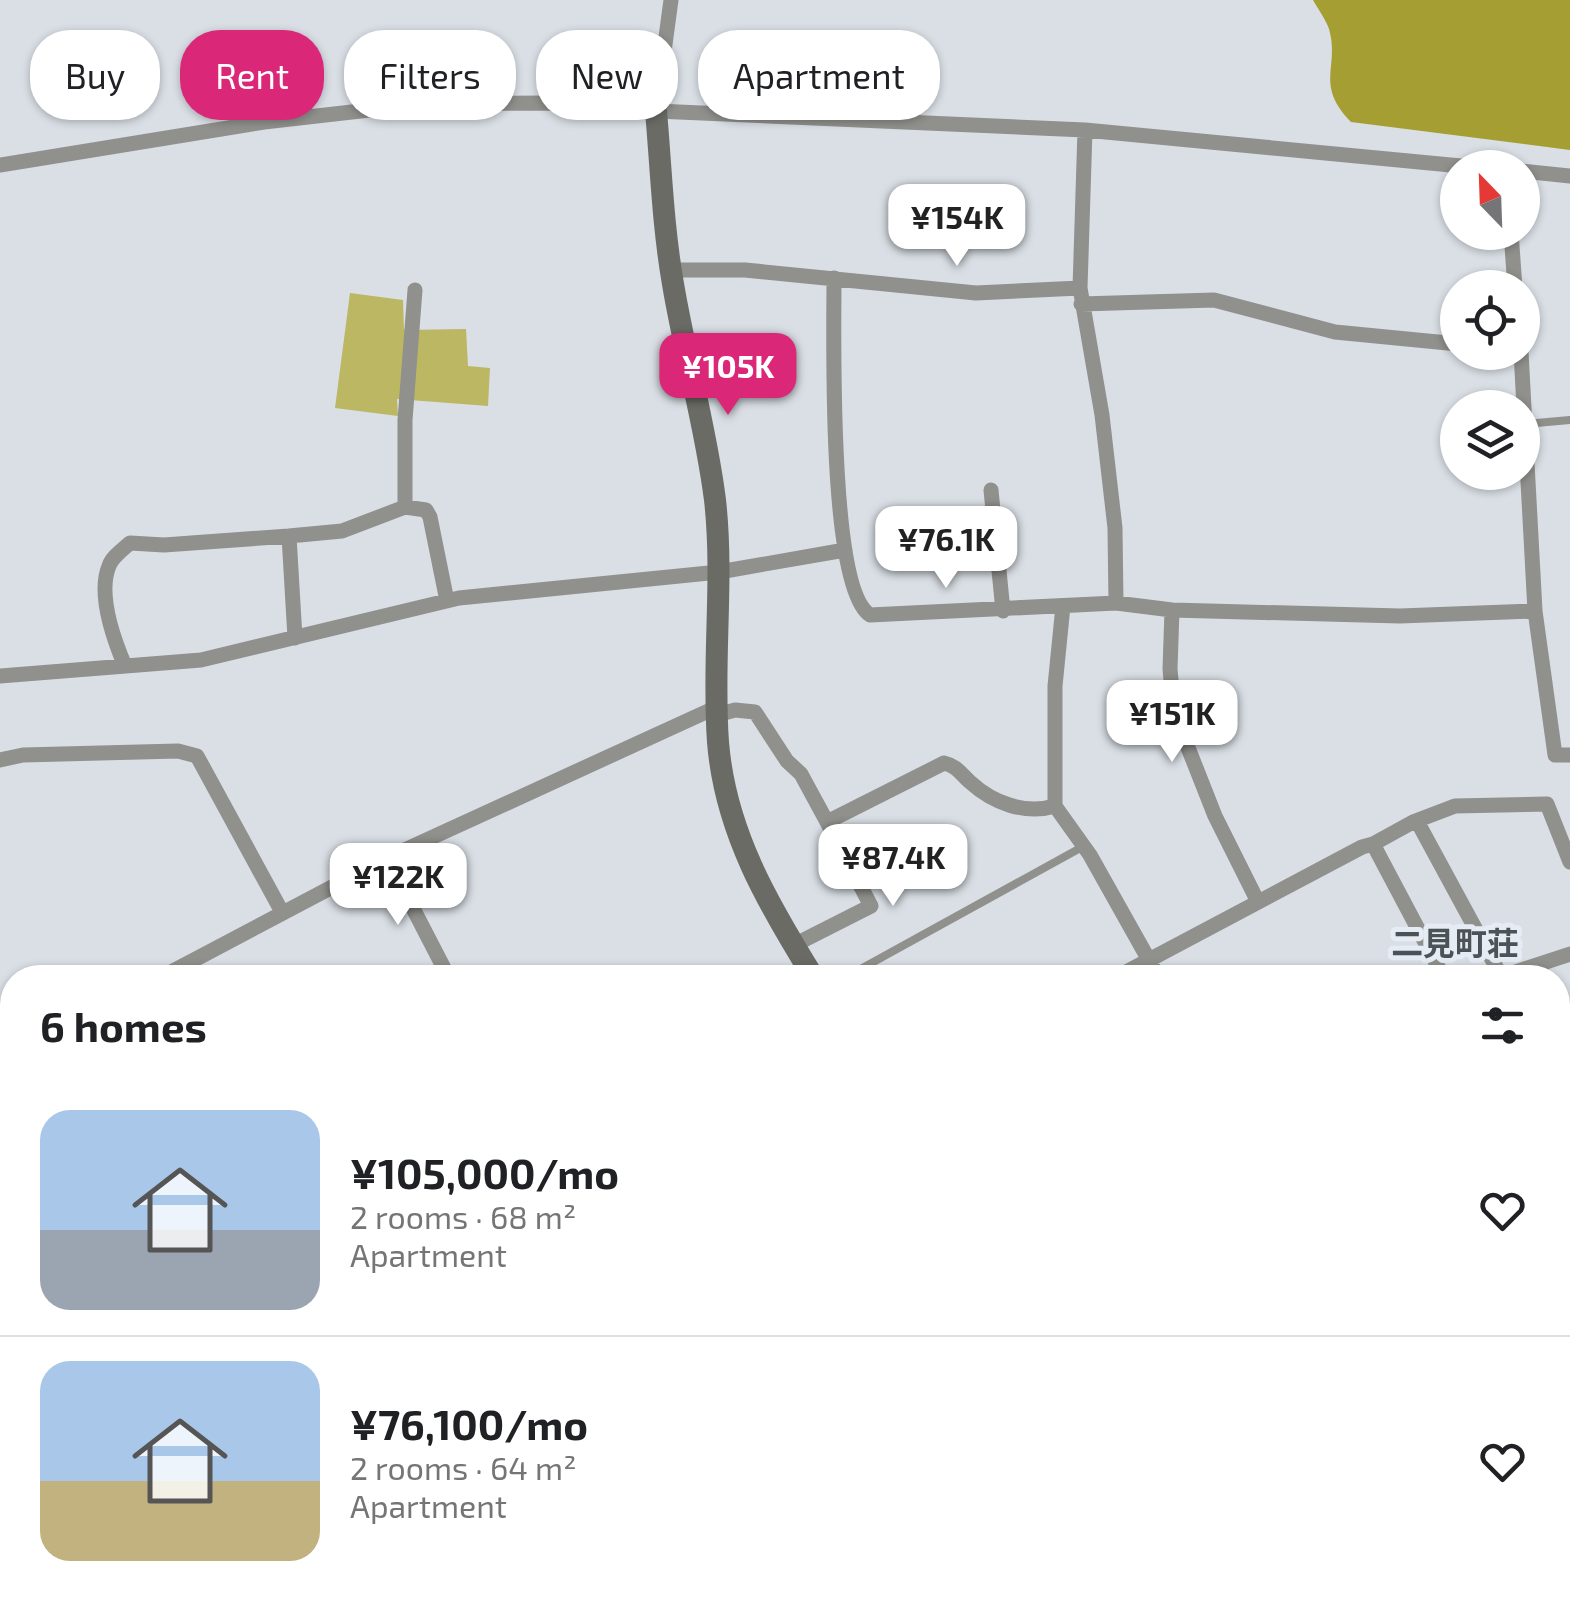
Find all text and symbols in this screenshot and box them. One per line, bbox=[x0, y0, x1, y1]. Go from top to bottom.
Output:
chip: Buy bbox=[30, 30, 160, 120]
chip: Rent bbox=[180, 30, 324, 120]
chip: Filters bbox=[344, 30, 516, 120]
chip: New bbox=[536, 30, 678, 120]
chip: Apartment bbox=[698, 30, 940, 120]
north arrow bbox=[1440, 150, 1540, 250]
map controls bbox=[1440, 150, 1540, 490]
pin: ¥154K bbox=[887, 184, 1027, 269]
text: ¥154K bbox=[910, 197, 1004, 235]
button: locate bbox=[1440, 270, 1540, 370]
pin: ¥105K bbox=[658, 333, 798, 418]
text: ¥105K bbox=[681, 346, 775, 384]
button: layers bbox=[1440, 390, 1540, 490]
pin: ¥76.1K bbox=[865, 506, 1027, 591]
text: ¥76.1K bbox=[897, 519, 995, 557]
pin: ¥151K bbox=[1102, 680, 1242, 765]
text: ¥151K bbox=[1129, 693, 1215, 731]
pin: ¥87.4K bbox=[812, 824, 974, 909]
text: ¥87.4K bbox=[840, 837, 946, 875]
pin: ¥122K bbox=[328, 843, 468, 928]
text: ¥122K bbox=[352, 856, 444, 894]
district label: 二見町荘 bbox=[1391, 923, 1519, 961]
icon: filters bbox=[1475, 998, 1530, 1053]
text: 6 homes bbox=[40, 1000, 207, 1050]
text: ¥105,000/mo bbox=[350, 1147, 619, 1197]
icon: home bbox=[120, 1150, 240, 1270]
icon: heart bbox=[1475, 1183, 1530, 1238]
text: 2 rooms · 68 m² bbox=[350, 1197, 576, 1235]
text: Apartment bbox=[350, 1235, 507, 1273]
text: ¥76,100/mo bbox=[350, 1398, 588, 1448]
icon: home bbox=[120, 1401, 240, 1521]
icon: heart bbox=[1475, 1434, 1530, 1489]
text: 2 rooms · 64 m² bbox=[350, 1448, 576, 1486]
text: Apartment bbox=[350, 1486, 507, 1524]

